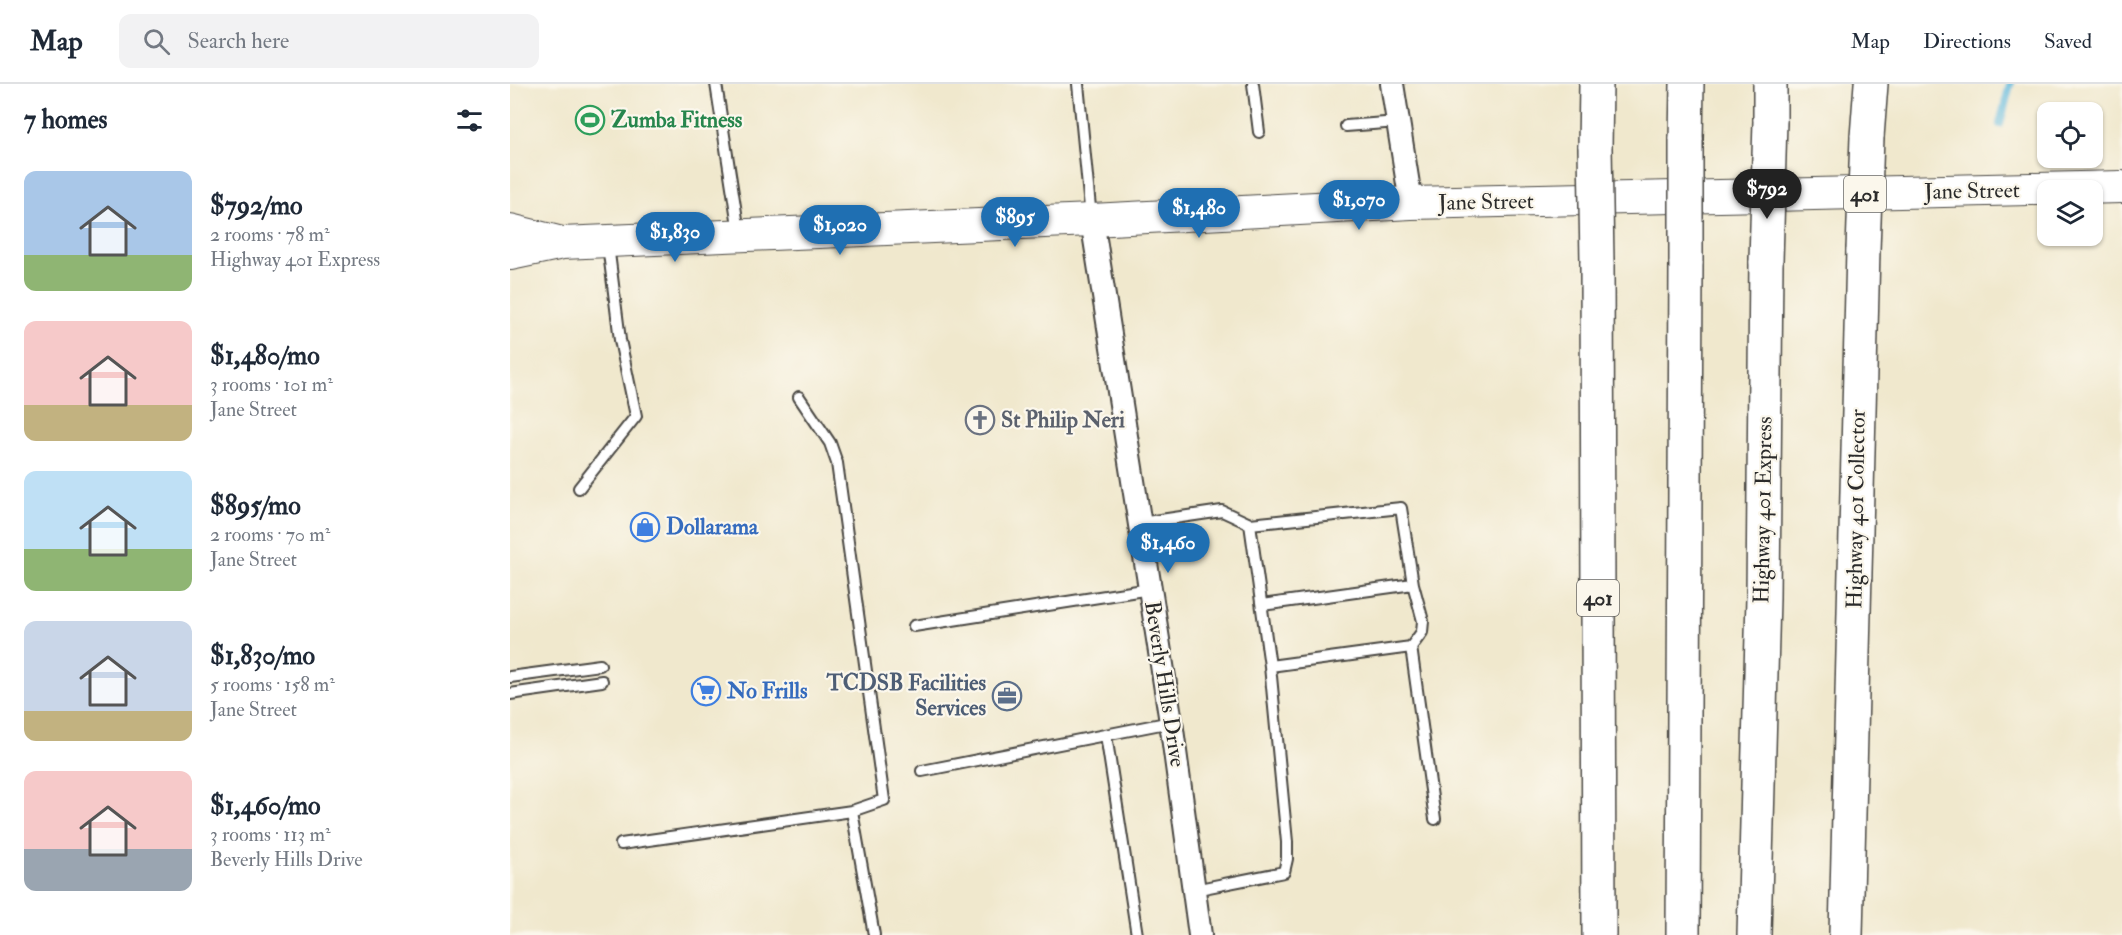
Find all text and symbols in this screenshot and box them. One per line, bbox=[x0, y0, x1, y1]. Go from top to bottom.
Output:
search box bbox=[119, 14, 539, 68]
text: Map bbox=[30, 24, 83, 59]
icon: search bbox=[140, 25, 173, 58]
text: Search here bbox=[188, 27, 289, 55]
text: Map bbox=[1850, 28, 1890, 55]
text: Directions bbox=[1923, 28, 2011, 55]
text: Saved bbox=[2044, 28, 2092, 55]
map controls bbox=[2037, 102, 2103, 246]
button: locate bbox=[2037, 102, 2103, 168]
text: 7 homes bbox=[24, 104, 107, 136]
icon: filters bbox=[453, 104, 486, 137]
sports icon: Zumba Fitness bbox=[574, 104, 606, 136]
place label: Zumba Fitness bbox=[611, 106, 743, 134]
pin: $792 bbox=[1731, 169, 1803, 220]
text: $792 bbox=[1747, 176, 1787, 201]
road number: 401 bbox=[1844, 176, 1886, 212]
street label: Jane Street bbox=[1923, 176, 2020, 206]
pin: $1,070 bbox=[1310, 180, 1408, 231]
button: layers bbox=[2037, 180, 2103, 246]
text: $1,070 bbox=[1333, 187, 1385, 212]
street label: Jane Street bbox=[1437, 187, 1534, 217]
pin: $1,480 bbox=[1150, 188, 1248, 239]
text: $792/mo bbox=[210, 190, 303, 222]
icon: home bbox=[72, 195, 144, 267]
text: $1,480 bbox=[1172, 195, 1226, 220]
pin: $895 bbox=[979, 197, 1051, 248]
text: $895 bbox=[995, 204, 1035, 229]
pin: $1,020 bbox=[791, 205, 889, 256]
pin: $1,830 bbox=[626, 212, 724, 263]
text: $1,020 bbox=[813, 212, 867, 237]
text: $1,830 bbox=[650, 219, 700, 244]
text: 2 rooms · 78 m² bbox=[210, 222, 330, 247]
text: Highway 401 Express bbox=[210, 247, 380, 272]
text: $1,480/mo bbox=[210, 340, 320, 372]
icon: home bbox=[72, 345, 144, 417]
text: 3 rooms · 101 m² bbox=[210, 372, 333, 397]
text: Jane Street bbox=[210, 397, 297, 422]
church icon: St Philip Neri bbox=[964, 404, 996, 436]
place label: St Philip Neri bbox=[1001, 406, 1125, 435]
street label: Highway 401 Collector bbox=[1840, 408, 1872, 609]
street label: Highway 401 Express bbox=[1747, 416, 1780, 604]
text: $895/mo bbox=[210, 490, 301, 522]
icon: home bbox=[72, 495, 144, 567]
shop icon: Dollarama bbox=[629, 511, 661, 543]
place label: Dollarama bbox=[666, 513, 759, 541]
text: 2 rooms · 70 m² bbox=[210, 522, 330, 547]
pin: $1,460 bbox=[1119, 523, 1217, 574]
text: $1,460 bbox=[1141, 530, 1195, 555]
text: Jane Street bbox=[210, 547, 297, 572]
road number: 401 bbox=[1577, 580, 1619, 616]
street label: Beverly Hills Drive bbox=[1138, 599, 1192, 769]
text: $1,830/mo bbox=[210, 640, 315, 672]
icon: home bbox=[72, 645, 144, 717]
place label: TCDSB Facilities Services bbox=[825, 669, 986, 722]
text: 5 rooms · 158 m² bbox=[210, 672, 335, 697]
supermarket icon: No Frills bbox=[690, 675, 722, 707]
place label: No Frills bbox=[726, 677, 808, 705]
office icon: TCDSB Facilities Services bbox=[991, 680, 1023, 712]
text: Jane Street bbox=[210, 697, 297, 722]
text: $1,460/mo bbox=[210, 790, 321, 822]
icon: home bbox=[72, 795, 144, 867]
text: 3 rooms · 113 m² bbox=[210, 822, 331, 847]
text: Beverly Hills Drive bbox=[210, 847, 363, 872]

